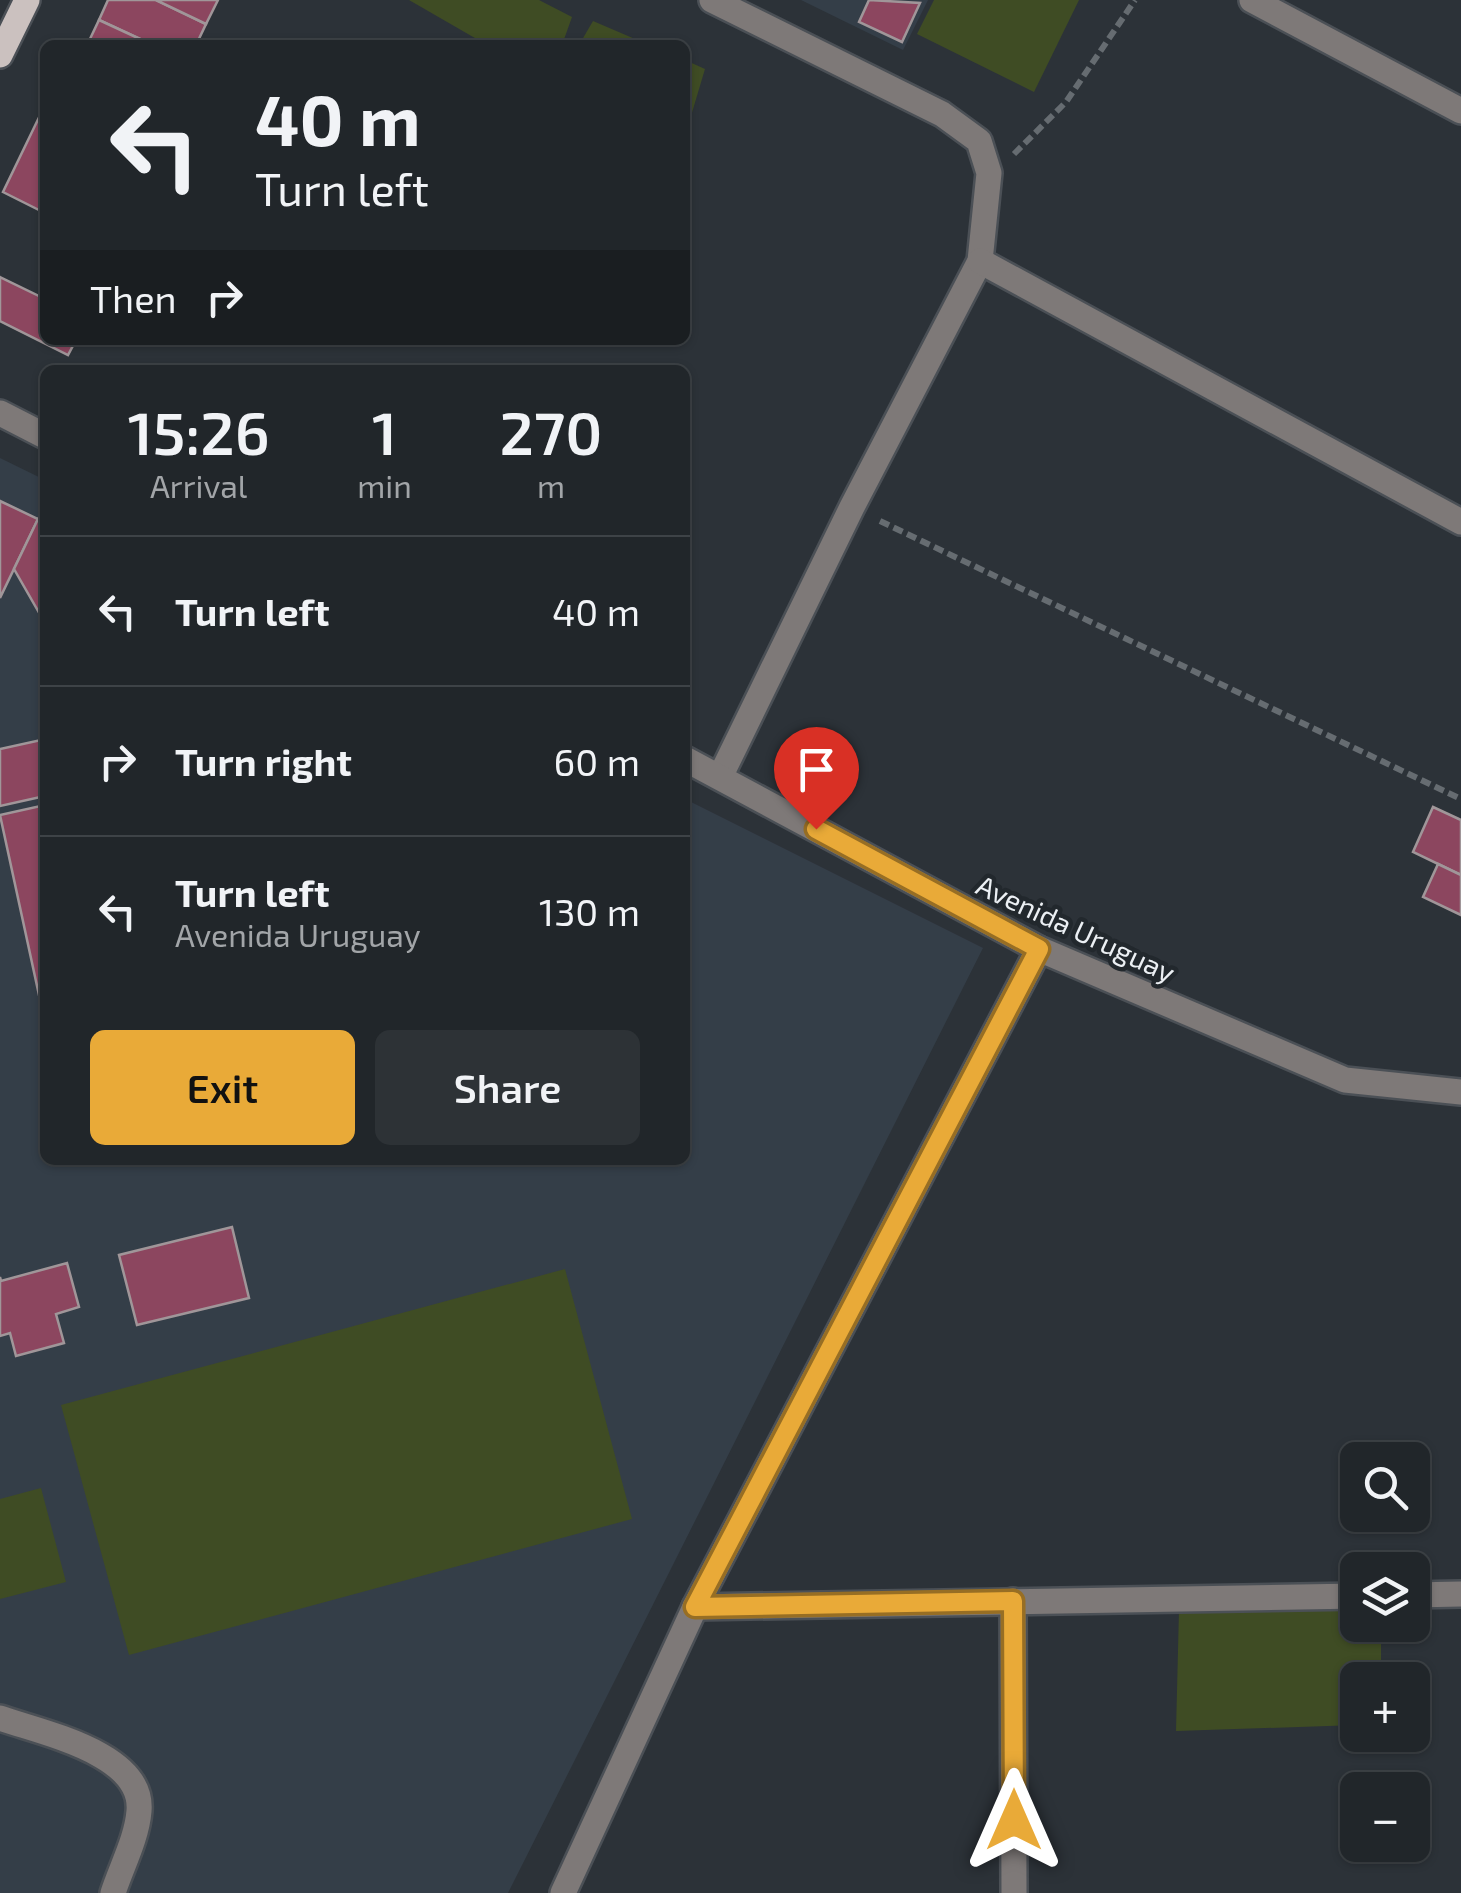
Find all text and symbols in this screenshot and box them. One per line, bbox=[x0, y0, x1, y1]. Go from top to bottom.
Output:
text: 40 m bbox=[255, 76, 421, 160]
icon: left bbox=[90, 80, 220, 210]
text: Turn left bbox=[255, 161, 429, 215]
icon: right bbox=[197, 270, 252, 325]
text: Then bbox=[90, 275, 177, 321]
text: 15:26 bbox=[128, 395, 270, 467]
text: 1 bbox=[372, 395, 397, 467]
text: 270 bbox=[500, 395, 602, 467]
text: Arrival bbox=[150, 466, 247, 504]
text: min bbox=[357, 466, 412, 504]
text: m bbox=[537, 466, 565, 504]
icon: left bbox=[90, 584, 145, 639]
text: Turn left bbox=[175, 588, 330, 634]
text: 40 m bbox=[552, 588, 640, 634]
pin bbox=[774, 727, 859, 830]
icon: right bbox=[90, 734, 145, 789]
text: Turn right bbox=[175, 738, 352, 784]
text: 60 m bbox=[554, 738, 640, 784]
icon: arrive bbox=[789, 742, 844, 797]
street label: Avenida Uruguay bbox=[971, 867, 1181, 989]
text: Turn left bbox=[175, 869, 330, 915]
icon: left bbox=[90, 884, 145, 939]
text: 130 m bbox=[539, 888, 640, 934]
text: Avenida Uruguay bbox=[175, 915, 421, 953]
button: Exit bbox=[90, 1030, 355, 1145]
button: Share bbox=[375, 1030, 640, 1145]
map controls bbox=[1340, 1442, 1430, 1862]
button: search bbox=[1340, 1442, 1430, 1532]
button: layers bbox=[1340, 1552, 1430, 1642]
button: + bbox=[1340, 1662, 1430, 1752]
position arrow bbox=[962, 1768, 1066, 1872]
button: − bbox=[1340, 1772, 1430, 1862]

